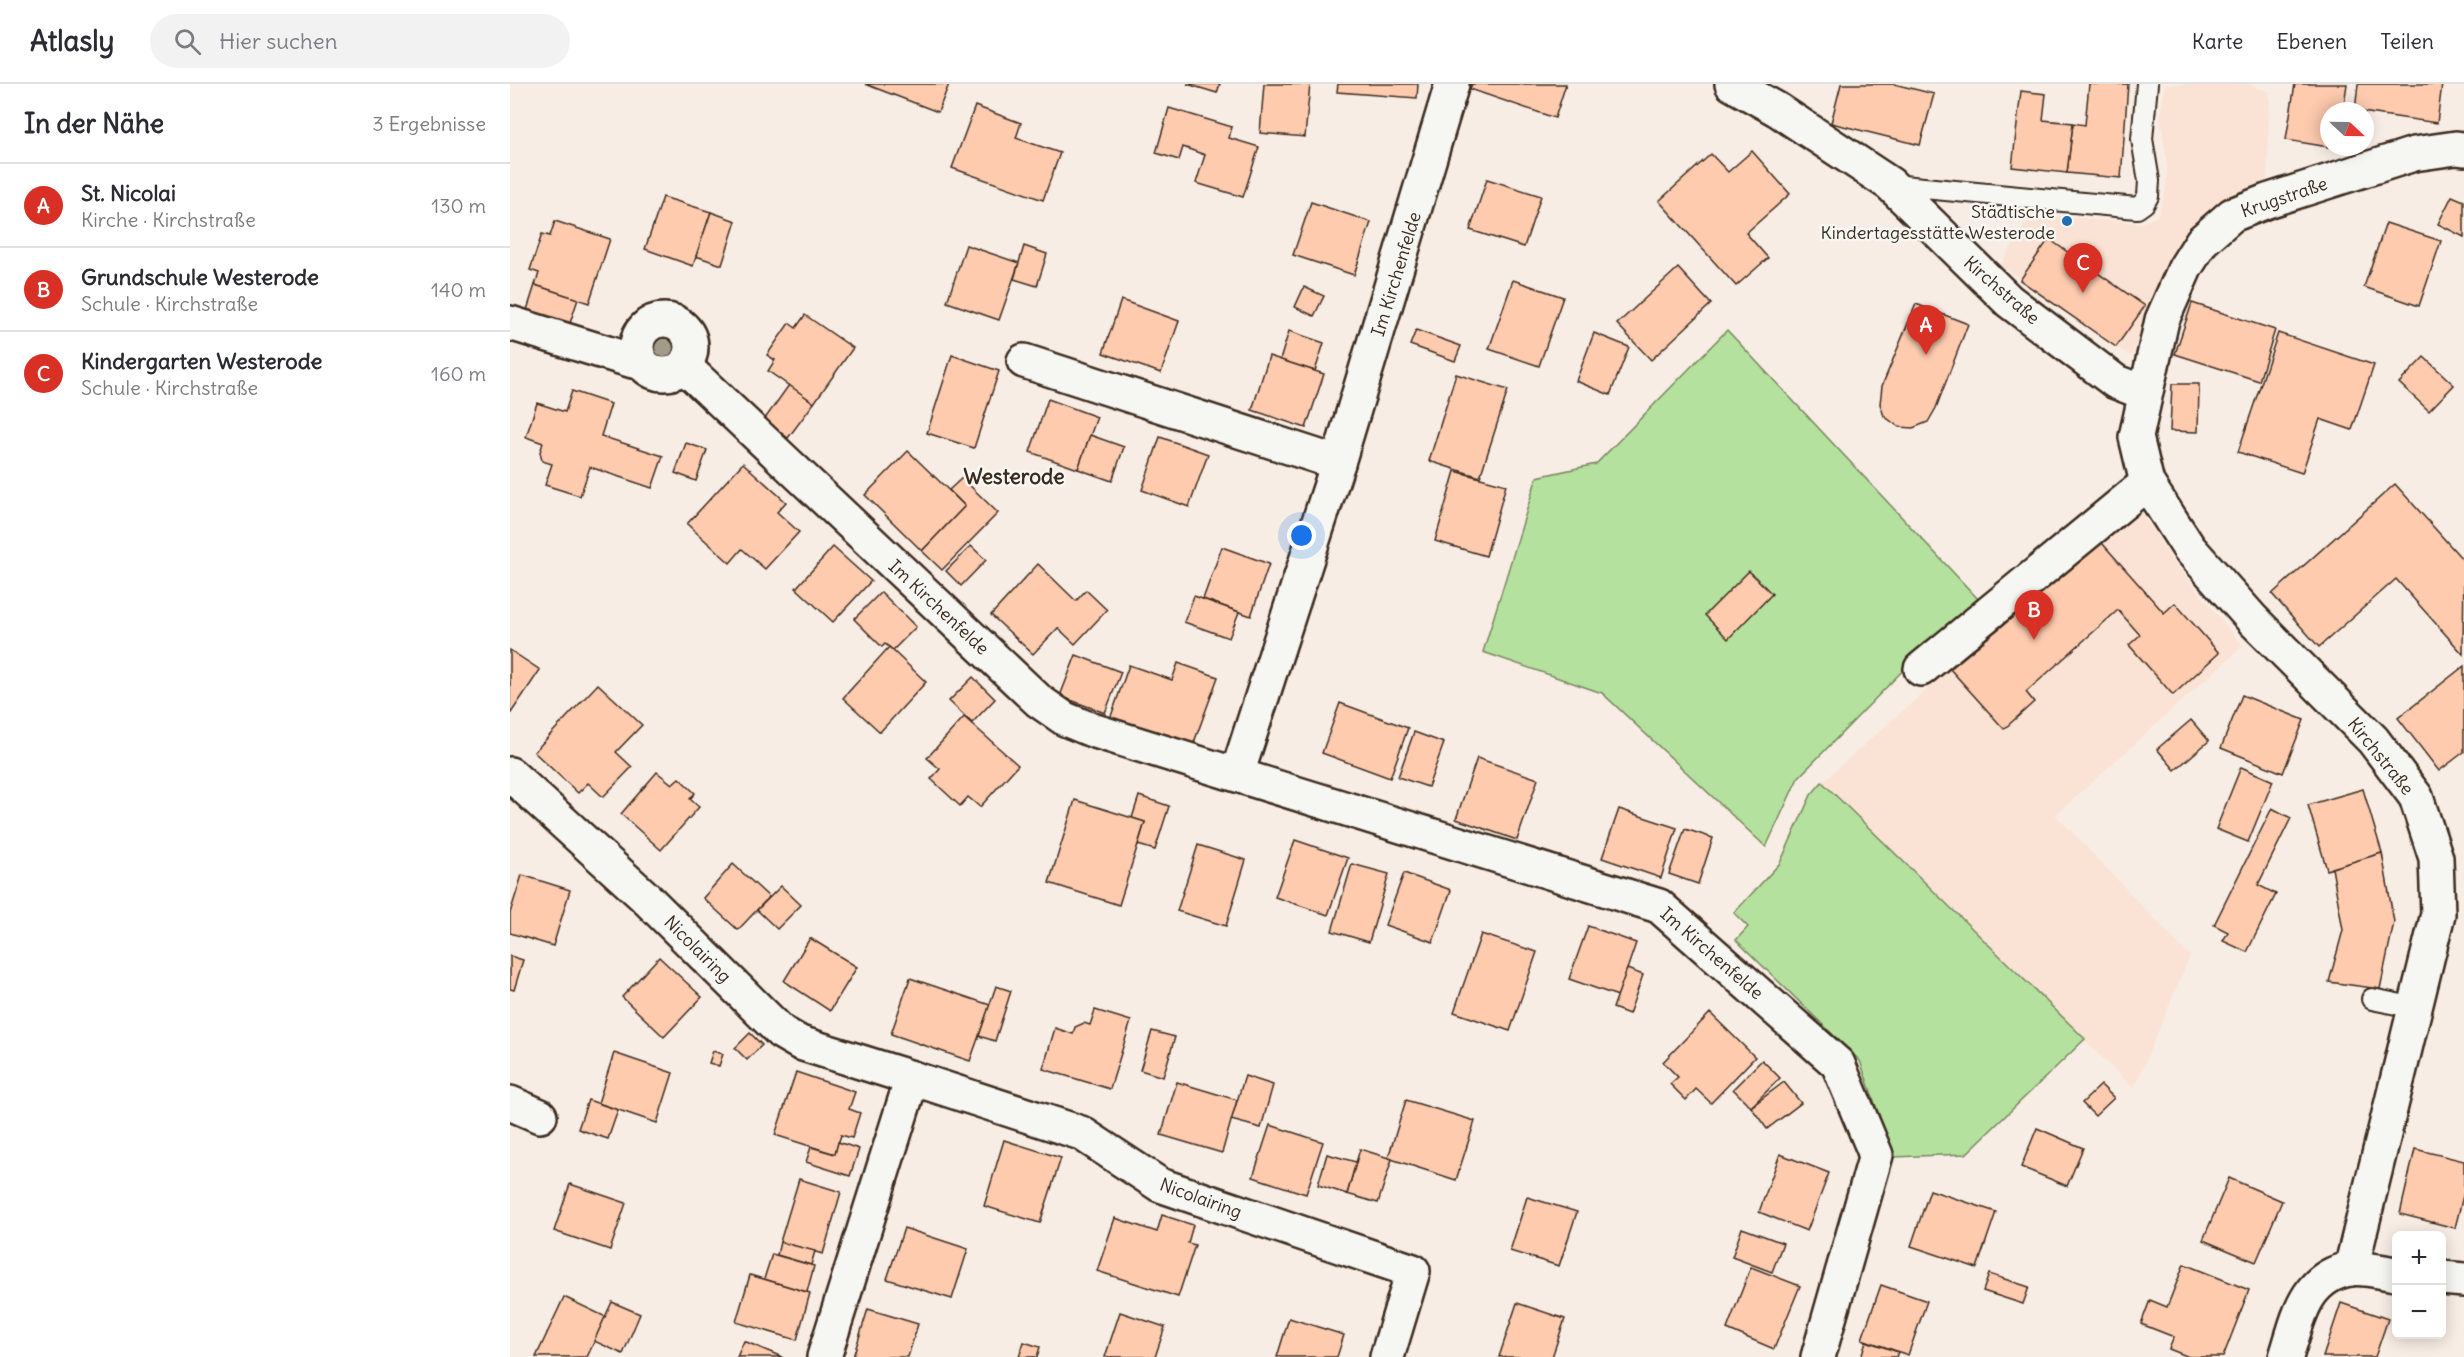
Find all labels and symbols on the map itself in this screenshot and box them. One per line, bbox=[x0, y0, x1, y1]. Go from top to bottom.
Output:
north arrow bbox=[2320, 102, 2374, 156]
street label: Krugstraße bbox=[2238, 171, 2330, 223]
place label: Städtische Kindertagesstätte Westerode bbox=[1821, 200, 2055, 244]
street label: Im Kirchenfelde bbox=[1366, 209, 1426, 339]
marker: Städtische Kindertagesstätte Westerode bbox=[2060, 214, 2074, 228]
pin: C bbox=[2064, 244, 2102, 293]
street label: Kirchstraße bbox=[1959, 251, 2045, 329]
pin: A bbox=[1906, 306, 1946, 355]
district label: Westerode bbox=[963, 463, 1065, 490]
your location bbox=[1287, 521, 1316, 550]
street label: Im Kirchenfelde bbox=[884, 555, 994, 659]
pin: B bbox=[2014, 590, 2054, 640]
street label: Kirchstraße bbox=[2343, 713, 2419, 799]
street label: Im Kirchenfelde bbox=[1656, 902, 1768, 1004]
street label: Nicolairing bbox=[660, 911, 736, 987]
street label: Nicolairing bbox=[1157, 1173, 1245, 1223]

